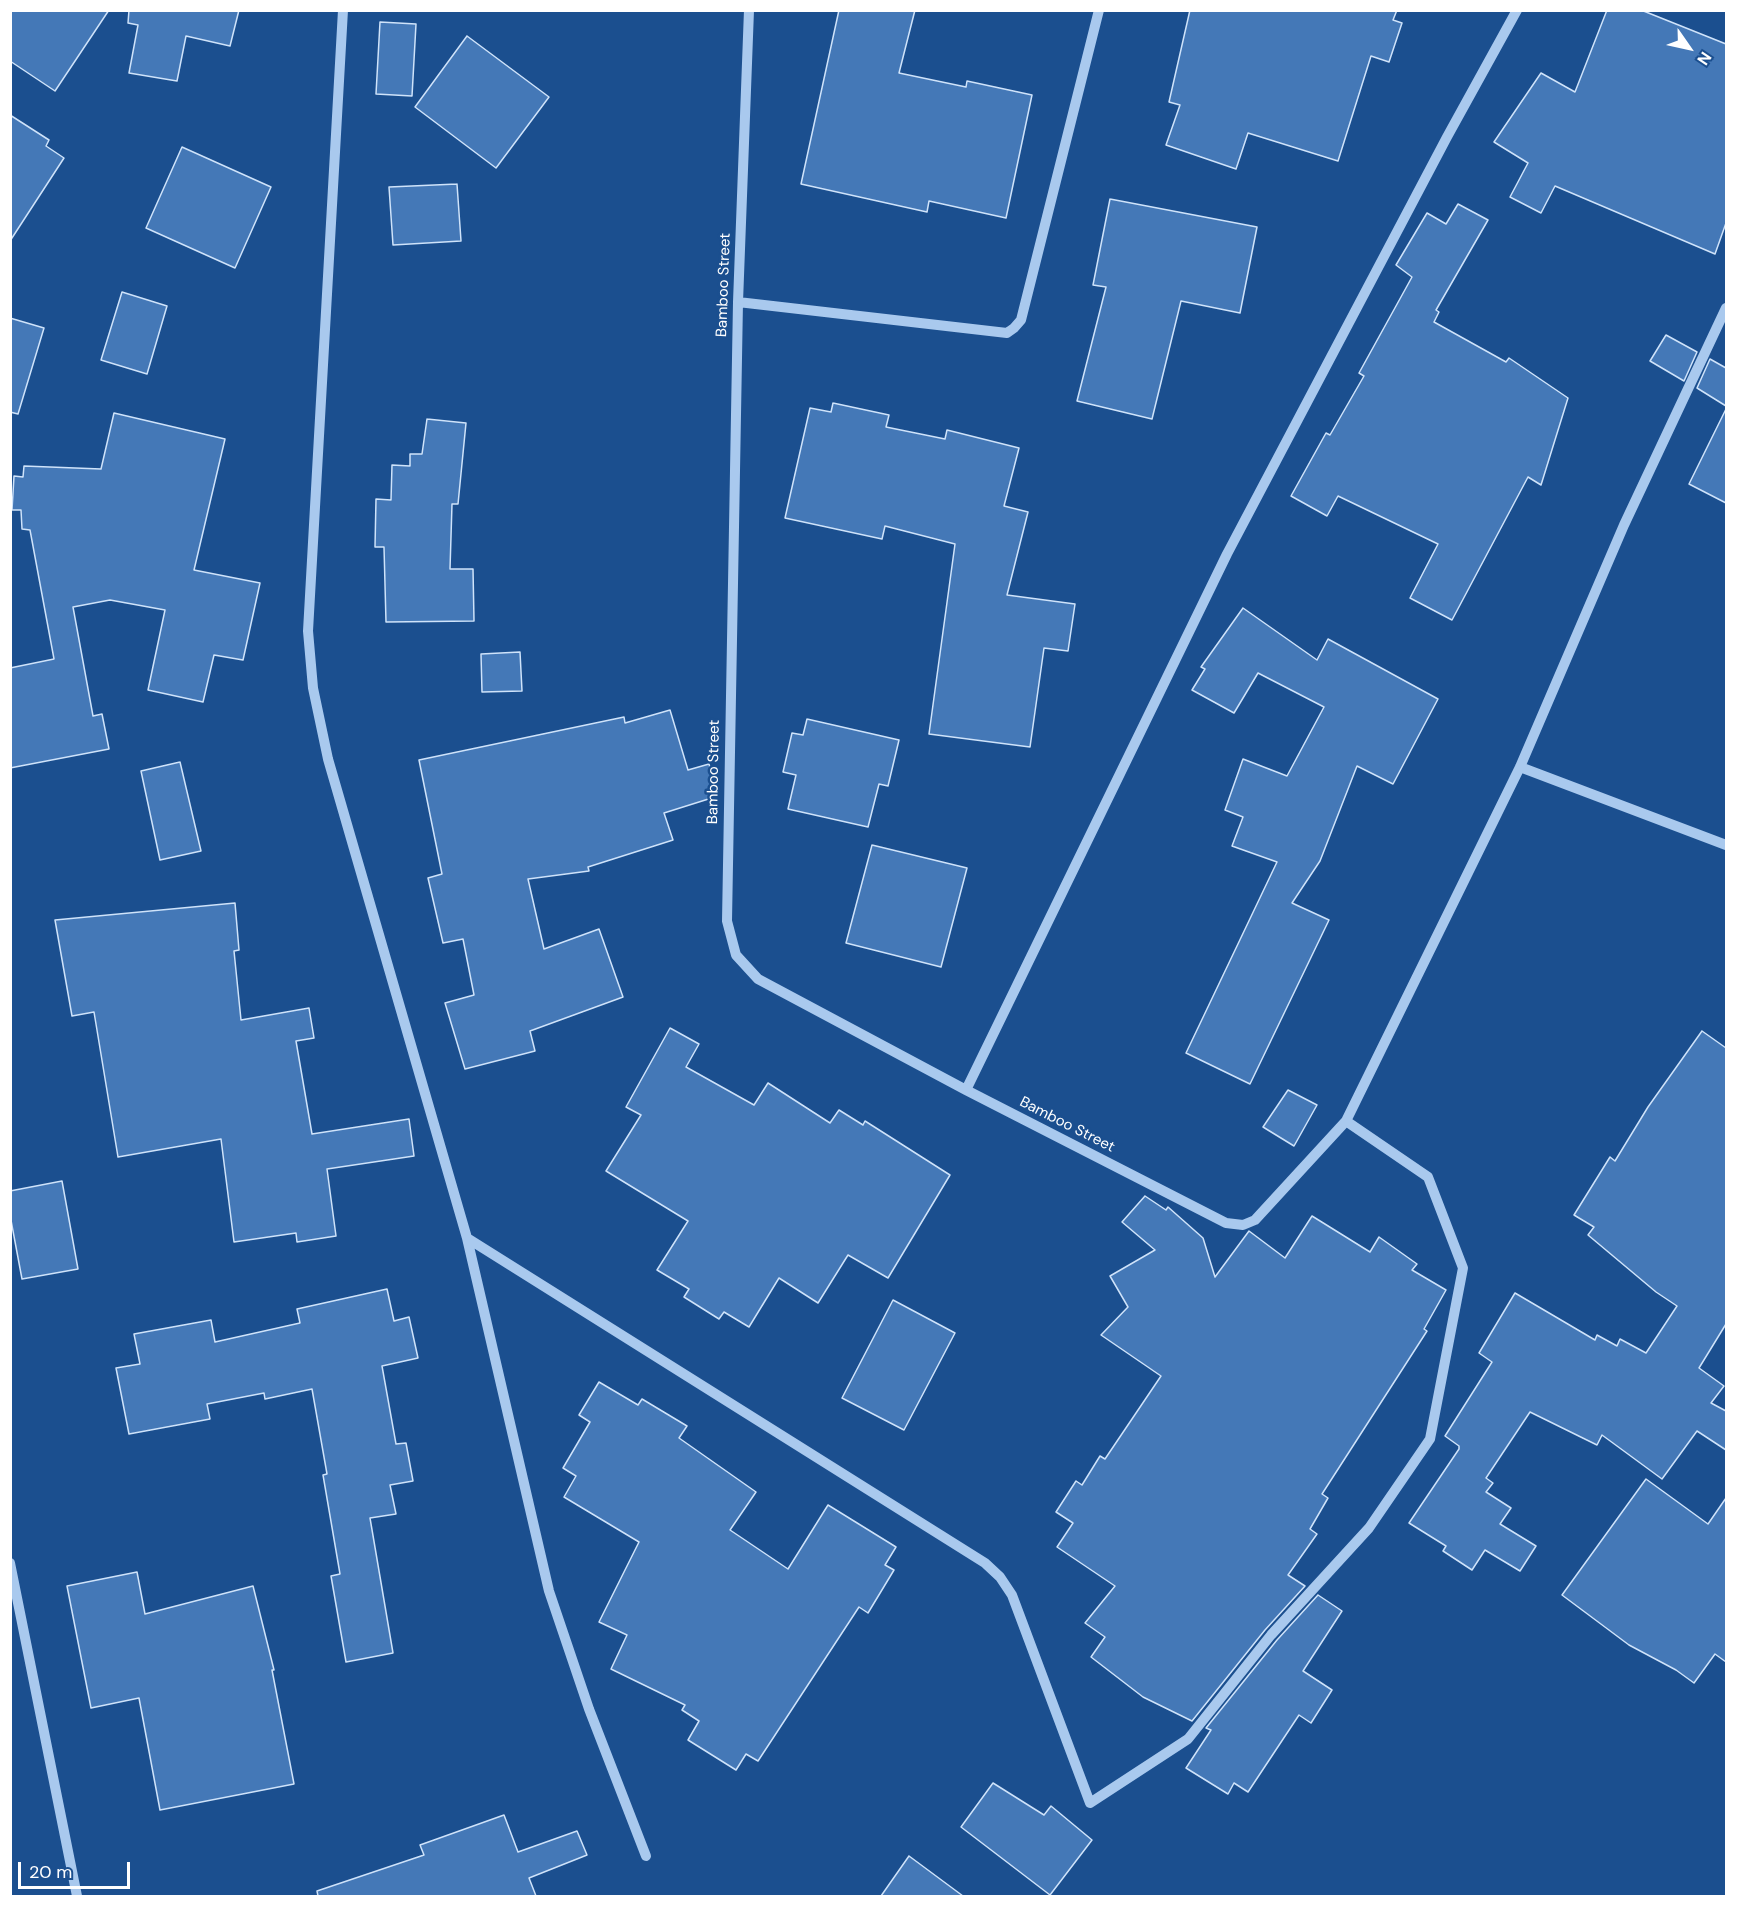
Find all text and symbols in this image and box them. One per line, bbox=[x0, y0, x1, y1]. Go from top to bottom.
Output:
north arrow bbox=[1659, 18, 1719, 78]
text: N bbox=[1692, 48, 1716, 69]
street label: Bamboo Street bbox=[713, 233, 735, 337]
street label: Bamboo Street bbox=[704, 720, 724, 824]
street label: Bamboo Street bbox=[1016, 1093, 1118, 1157]
scale bar bbox=[21, 1850, 134, 1888]
text: 20 m bbox=[29, 1860, 72, 1884]

